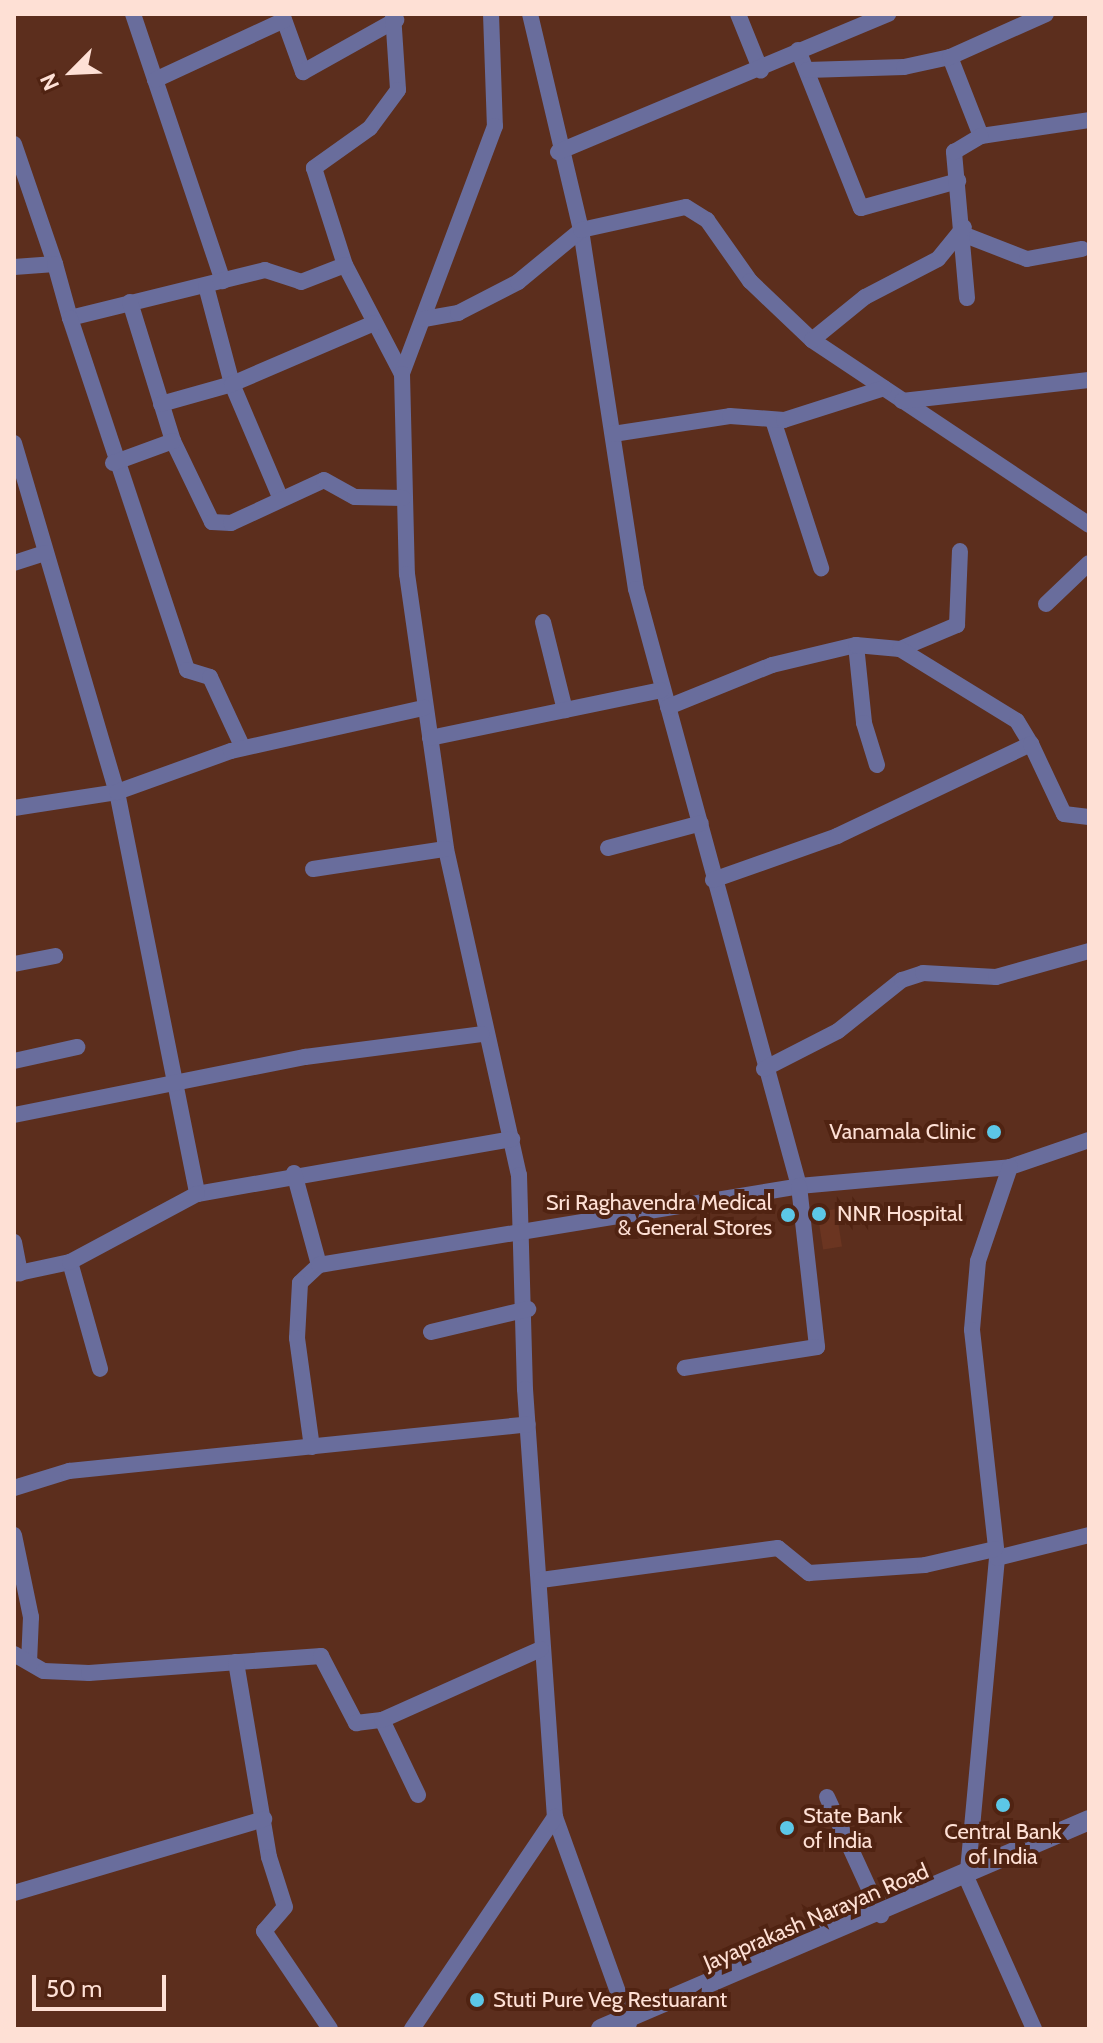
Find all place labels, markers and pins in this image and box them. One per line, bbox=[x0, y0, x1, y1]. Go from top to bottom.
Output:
place label: Vanamala Clinic bbox=[829, 1119, 976, 1145]
marker: Vanamala Clinic bbox=[983, 1121, 1005, 1143]
place label: Sri Raghavendra Medical & General Stores bbox=[546, 1189, 772, 1240]
place label: NNR Hospital bbox=[837, 1201, 963, 1227]
marker: NNR Hospital bbox=[808, 1203, 830, 1225]
marker: Sri Raghavendra Medical & General Stores bbox=[779, 1206, 797, 1224]
marker: Central Bank of India bbox=[994, 1796, 1012, 1814]
place label: State Bank of India bbox=[803, 1802, 903, 1854]
place label: Central Bank of India bbox=[944, 1818, 1062, 1870]
marker: State Bank of India bbox=[778, 1819, 796, 1837]
place label: Stuti Pure Veg Restuarant bbox=[493, 1987, 727, 2013]
marker: Stuti Pure Veg Restuarant bbox=[468, 1991, 486, 2009]

